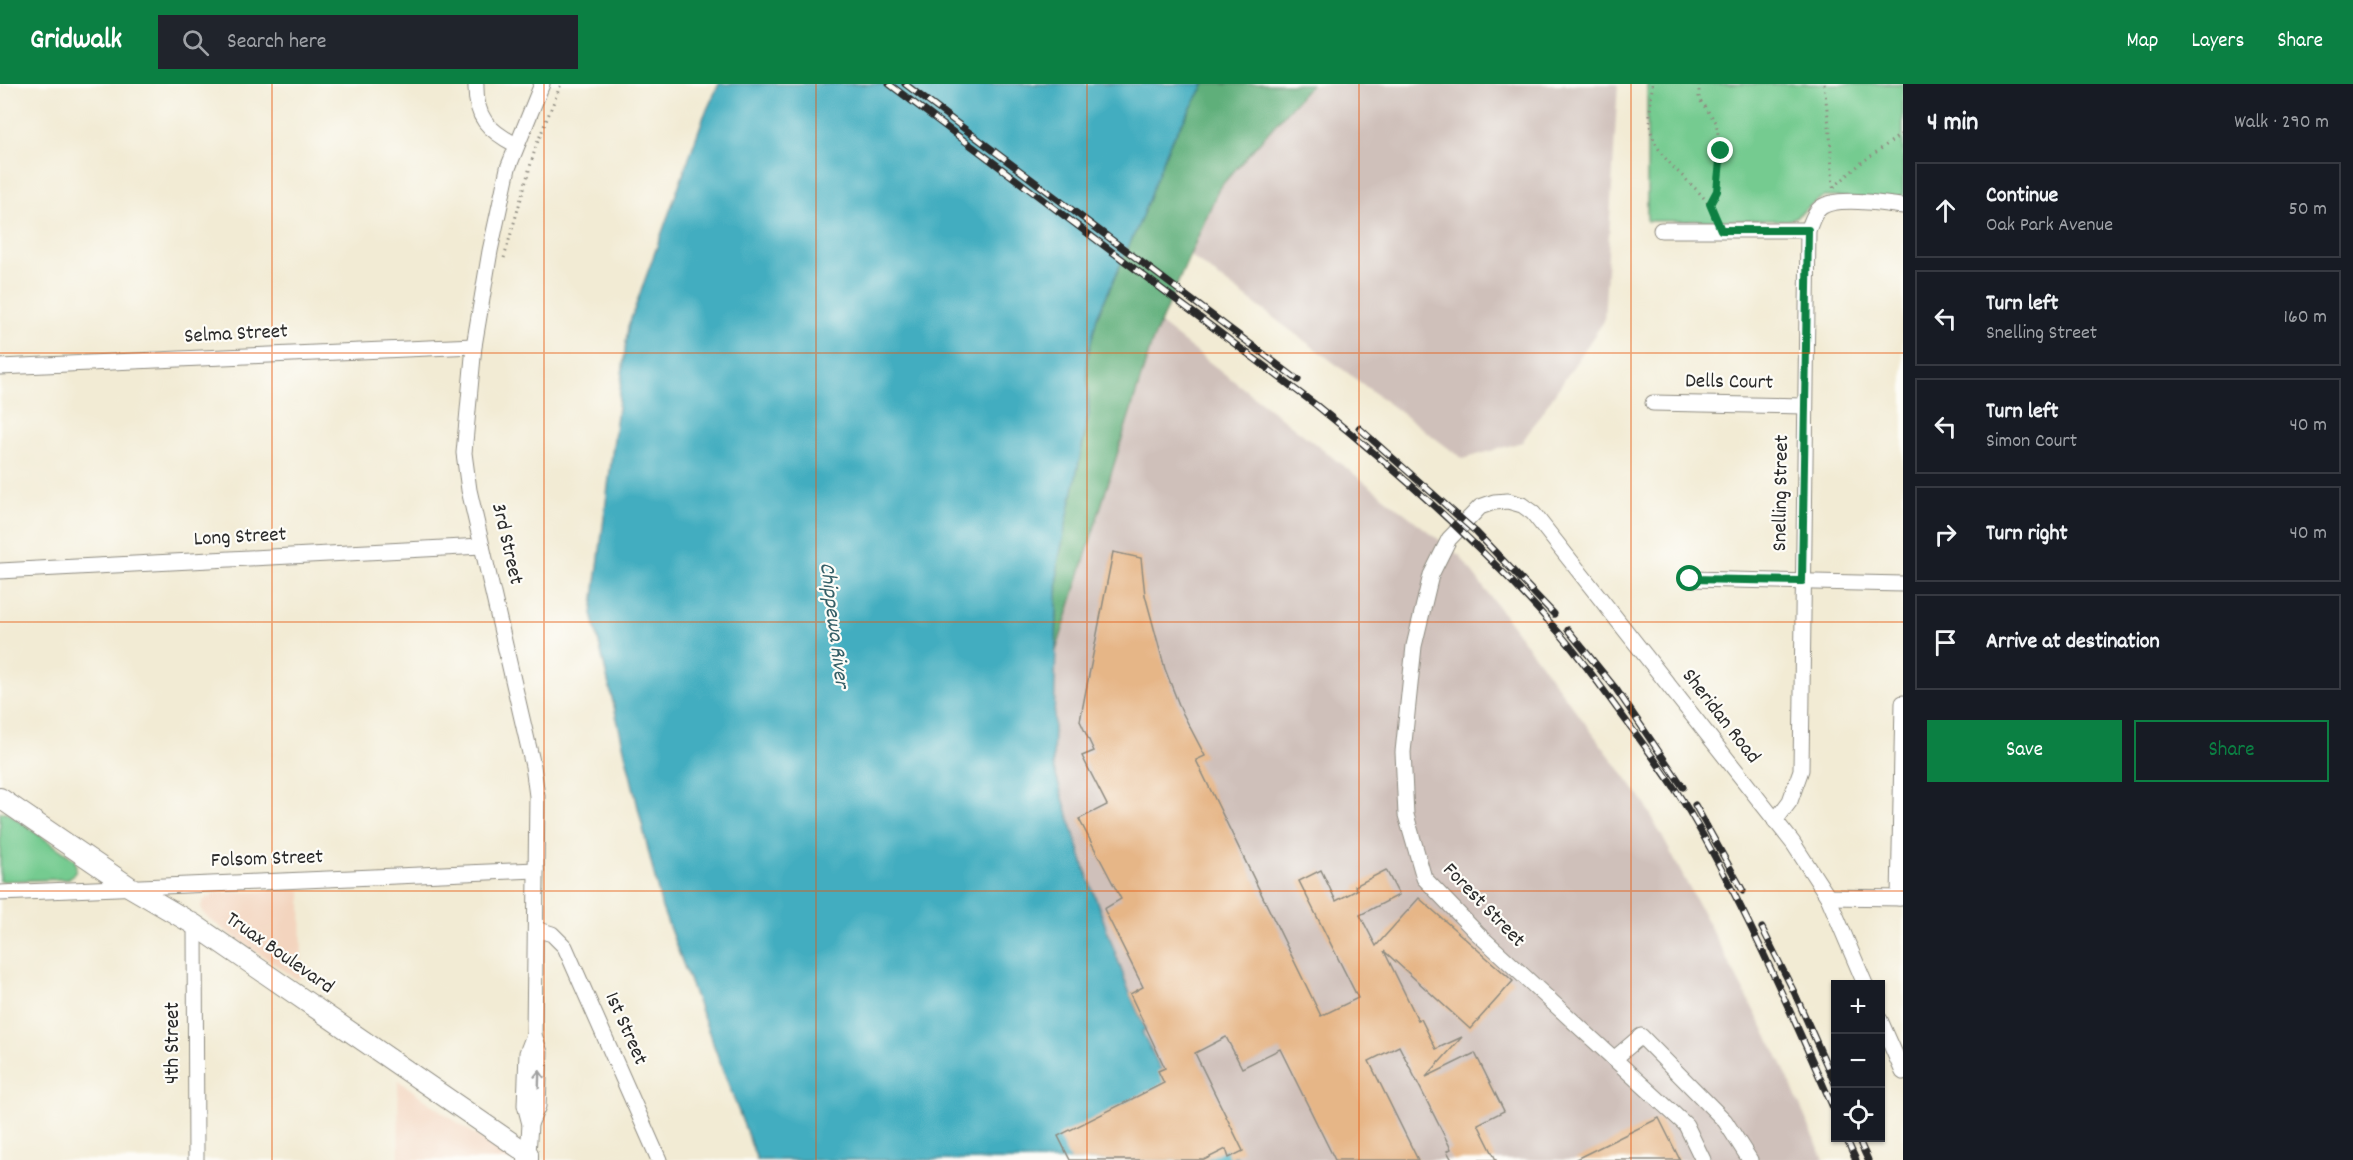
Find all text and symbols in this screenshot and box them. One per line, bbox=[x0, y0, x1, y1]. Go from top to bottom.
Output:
search box bbox=[158, 15, 578, 69]
text: Gridwalk bbox=[30, 22, 122, 62]
icon: search bbox=[179, 26, 212, 59]
text: Search here bbox=[227, 27, 327, 58]
text: Map bbox=[2127, 27, 2158, 57]
text: Layers bbox=[2191, 27, 2244, 57]
text: Share bbox=[2277, 27, 2323, 57]
text: 4 min bbox=[1927, 105, 1978, 142]
text: Walk · 290 m bbox=[2234, 109, 2329, 137]
route end bbox=[1707, 137, 1733, 163]
text: Continue bbox=[1986, 181, 2058, 212]
icon: ahead bbox=[1929, 194, 1962, 227]
text: 50 m bbox=[2289, 196, 2327, 224]
text: Oak Park Avenue bbox=[1986, 212, 2113, 240]
text: Turn left bbox=[1986, 289, 2058, 320]
icon: left bbox=[1929, 302, 1962, 335]
text: 160 m bbox=[2284, 304, 2327, 332]
street label: Selma Street bbox=[183, 317, 289, 353]
text: Snelling Street bbox=[1986, 320, 2097, 348]
street label: Dells Court bbox=[1685, 367, 1774, 399]
text: Turn left bbox=[1986, 397, 2058, 428]
icon: left bbox=[1929, 410, 1962, 443]
text: 40 m bbox=[2289, 412, 2327, 440]
text: Simon Court bbox=[1986, 428, 2077, 456]
street label: Snelling Street bbox=[1766, 434, 1798, 552]
street label: 3rd Street bbox=[482, 500, 530, 588]
icon: right bbox=[1929, 518, 1962, 551]
text: Turn right bbox=[1986, 519, 2068, 550]
text: 40 m bbox=[2289, 520, 2327, 548]
street label: Long Street bbox=[193, 521, 287, 555]
water label: Chippewa River bbox=[810, 560, 856, 692]
route start bbox=[1676, 565, 1702, 591]
icon: arrive bbox=[1929, 626, 1962, 659]
text: Arrive at destination bbox=[1986, 627, 2160, 658]
street label: Sheridan Road bbox=[1673, 663, 1767, 771]
button: Save bbox=[1927, 720, 2122, 782]
button: Share bbox=[2134, 720, 2329, 782]
street label: Folsom Street bbox=[210, 843, 324, 877]
street label: Forest Street bbox=[1435, 857, 1532, 956]
street label: Truax Boulevard bbox=[219, 905, 339, 1003]
map controls bbox=[1831, 980, 1885, 1142]
button: + bbox=[1831, 980, 1885, 1034]
street label: 1st Street bbox=[596, 988, 654, 1071]
street label: 4th Street bbox=[159, 1002, 189, 1084]
button: − bbox=[1831, 1034, 1885, 1088]
one-way arrow bbox=[533, 1070, 544, 1090]
button: locate bbox=[1831, 1088, 1885, 1142]

